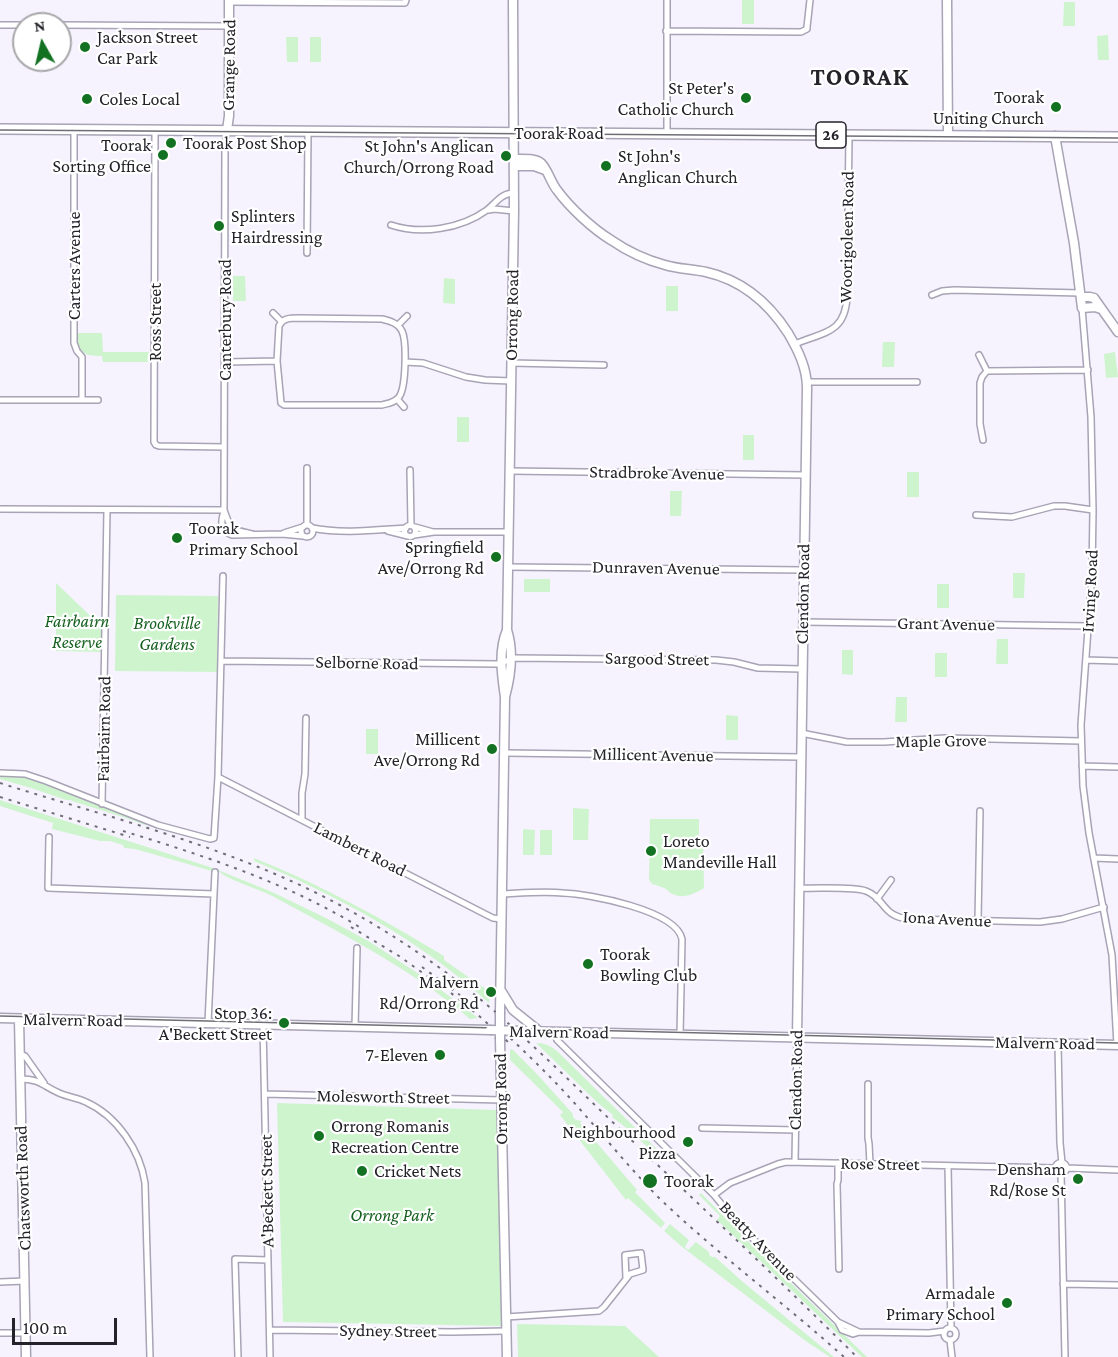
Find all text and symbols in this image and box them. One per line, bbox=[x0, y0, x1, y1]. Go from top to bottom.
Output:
north arrow bbox=[12, 12, 72, 72]
text: N bbox=[33, 16, 46, 35]
street label: Grange Road bbox=[217, 19, 241, 111]
place label: Jackson Street Car Park bbox=[97, 26, 198, 68]
marker: Jackson Street Car Park bbox=[78, 40, 92, 54]
district label: TOORAK bbox=[810, 64, 910, 92]
place label: St Peter's Catholic Church bbox=[617, 77, 734, 119]
place label: Toorak Uniting Church bbox=[933, 86, 1044, 128]
place label: Coles Local bbox=[99, 88, 180, 110]
marker: St Peter's Catholic Church bbox=[739, 91, 753, 105]
marker: Coles Local bbox=[80, 92, 94, 106]
marker: Toorak Uniting Church bbox=[1049, 100, 1063, 114]
street label: Toorak Road bbox=[514, 122, 604, 144]
road number: 26 bbox=[816, 122, 846, 148]
place label: Toorak Post Shop bbox=[183, 132, 307, 154]
place label: Toorak Sorting Office bbox=[53, 134, 151, 176]
place label: St John's Anglican Church/Orrong Road bbox=[343, 135, 494, 178]
marker: Toorak Post Shop bbox=[164, 136, 178, 150]
place label: St John's Anglican Church bbox=[618, 145, 738, 188]
marker: Toorak Sorting Office bbox=[156, 148, 170, 162]
marker: St John's Anglican Church/Orrong Road bbox=[499, 149, 513, 163]
marker: St John's Anglican Church bbox=[599, 159, 613, 173]
street label: Woorigoleen Road bbox=[835, 171, 859, 303]
place label: Splinters Hairdressing bbox=[231, 205, 322, 248]
street label: Carters Avenue bbox=[63, 212, 85, 320]
marker: Splinters Hairdressing bbox=[212, 219, 226, 233]
street label: Canterbury Road bbox=[214, 259, 236, 381]
street label: Orrong Road bbox=[500, 269, 524, 361]
street label: Ross Street bbox=[144, 283, 166, 361]
street label: Stradbroke Avenue bbox=[589, 461, 725, 485]
place label: Toorak Primary School bbox=[189, 517, 298, 560]
marker: Toorak Primary School bbox=[170, 531, 184, 545]
place label: Springfield Ave/Orrong Rd bbox=[378, 536, 484, 578]
street label: Clendon Road bbox=[791, 543, 815, 645]
street label: Irving Road bbox=[1077, 549, 1103, 633]
marker: Springfield Ave/Orrong Rd bbox=[489, 550, 503, 564]
street label: Dunraven Avenue bbox=[592, 556, 720, 580]
park label: Fairbairn Reserve bbox=[45, 610, 109, 652]
park label: Brookville Gardens bbox=[133, 612, 201, 654]
street label: Grant Avenue bbox=[897, 612, 995, 636]
street label: Sargood Street bbox=[605, 647, 709, 671]
street label: Selborne Road bbox=[315, 651, 419, 675]
street label: Fairbairn Road bbox=[92, 676, 116, 782]
place label: Millicent Ave/Orrong Rd bbox=[374, 728, 480, 771]
street label: Maple Grove bbox=[895, 729, 987, 753]
marker: Millicent Ave/Orrong Rd bbox=[485, 742, 499, 756]
street label: Millicent Avenue bbox=[592, 743, 714, 767]
street label: Lambert Road bbox=[310, 816, 410, 882]
place label: Loreto Mandeville Hall bbox=[663, 830, 777, 872]
marker: Loreto Mandeville Hall bbox=[644, 844, 658, 858]
street label: Iona Avenue bbox=[902, 906, 992, 932]
place label: Toorak Bowling Club bbox=[600, 943, 697, 986]
marker: Toorak Bowling Club bbox=[581, 957, 595, 971]
place label: Malvern Rd/Orrong Rd bbox=[379, 971, 479, 1014]
marker: Malvern Rd/Orrong Rd bbox=[484, 985, 498, 999]
place label: Stop 36: A'Beckett Street bbox=[159, 1002, 272, 1044]
street label: Malvern Road bbox=[23, 1008, 123, 1032]
marker: Stop 36: A'Beckett Street bbox=[277, 1016, 291, 1030]
street label: Malvern Road bbox=[509, 1020, 609, 1044]
street label: Clendon Road bbox=[784, 1029, 808, 1131]
street label: Malvern Road bbox=[995, 1031, 1095, 1055]
place label: 7-Eleven bbox=[365, 1044, 428, 1066]
marker: 7-Eleven bbox=[433, 1048, 447, 1062]
street label: Orrong Road bbox=[489, 1053, 513, 1145]
street label: Molesworth Street bbox=[316, 1085, 450, 1109]
place label: Orrong Romanis Recreation Centre bbox=[331, 1115, 459, 1158]
place label: Neighbourhood Pizza bbox=[562, 1121, 676, 1164]
street label: Chatsworth Road bbox=[10, 1125, 36, 1251]
marker: Orrong Romanis Recreation Centre bbox=[312, 1129, 326, 1143]
street label: A'Beckett Street bbox=[255, 1134, 279, 1248]
marker: Neighbourhood Pizza bbox=[681, 1135, 695, 1149]
street label: Rose Street bbox=[840, 1153, 920, 1175]
place label: Densham Rd/Rose St bbox=[989, 1158, 1066, 1200]
place label: Cricket Nets bbox=[374, 1160, 461, 1182]
marker: Cricket Nets bbox=[355, 1164, 369, 1178]
place label: Toorak bbox=[664, 1170, 714, 1192]
marker: Toorak bbox=[641, 1172, 659, 1190]
marker: Densham Rd/Rose St bbox=[1071, 1172, 1085, 1186]
street label: Beatty Avenue bbox=[715, 1197, 801, 1285]
park label: Orrong Park bbox=[350, 1204, 434, 1226]
place label: Armadale Primary School bbox=[886, 1282, 995, 1324]
marker: Armadale Primary School bbox=[1000, 1296, 1014, 1310]
scale bar bbox=[15, 1306, 120, 1344]
text: 100 m bbox=[23, 1318, 67, 1338]
street label: Sydney Street bbox=[339, 1319, 437, 1343]

